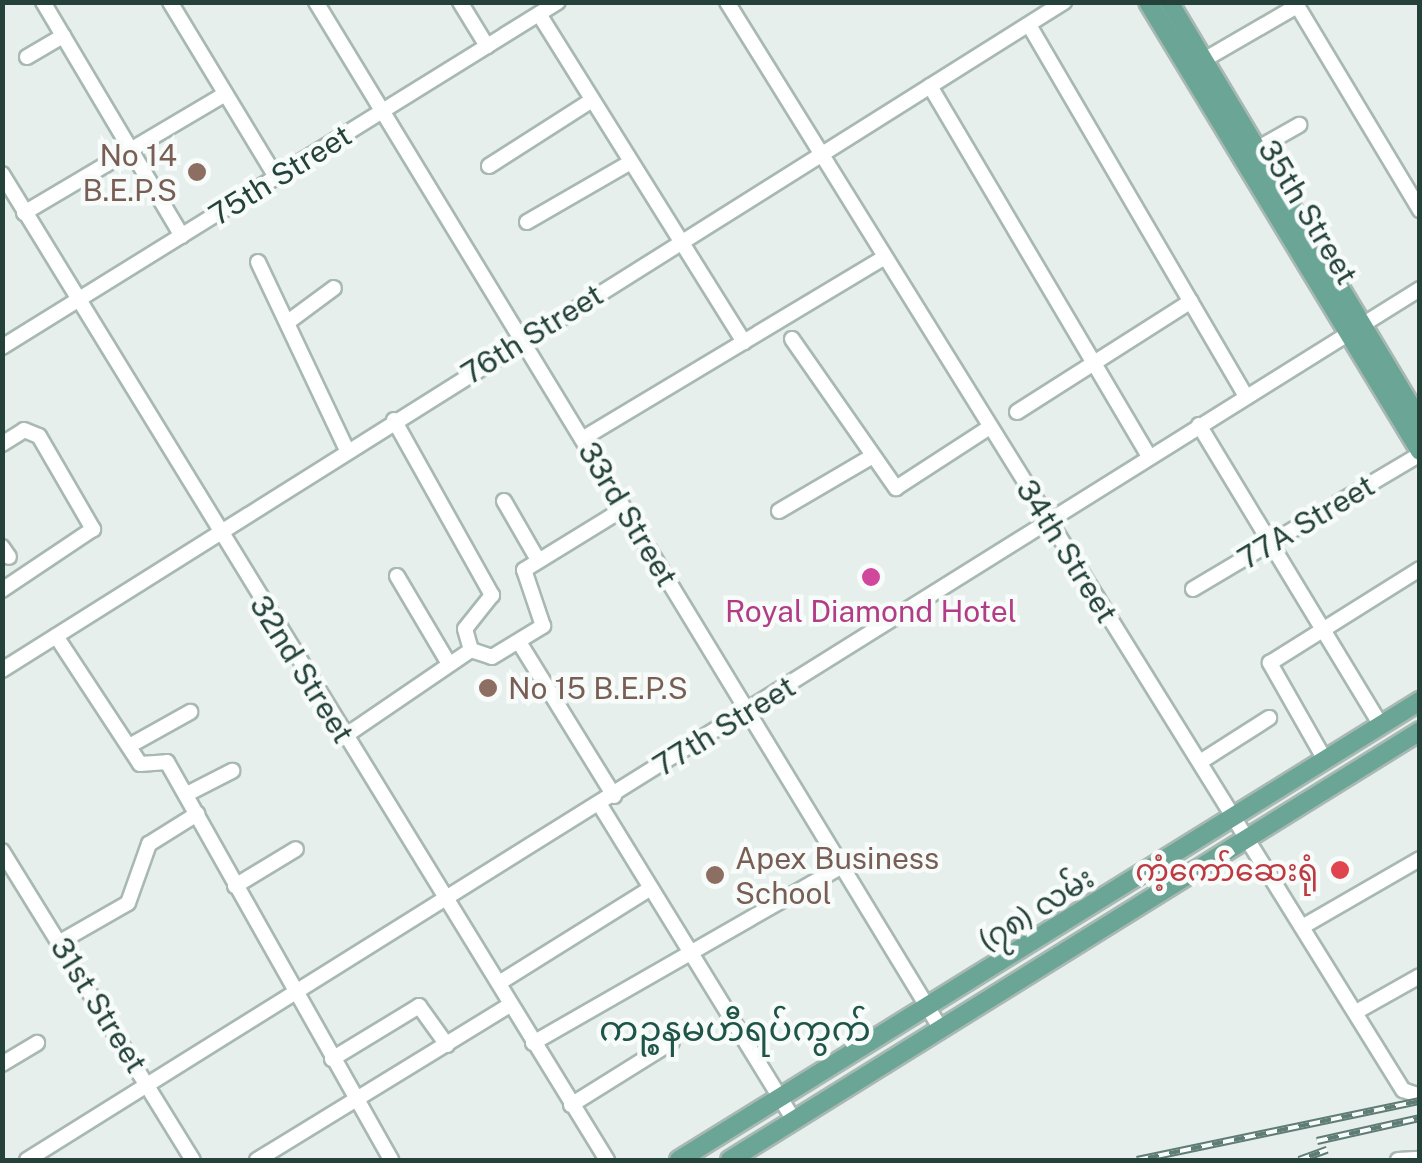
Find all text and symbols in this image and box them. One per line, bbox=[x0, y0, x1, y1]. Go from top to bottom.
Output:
street label: 75th Street bbox=[202, 117, 358, 233]
street label: 35th Street bbox=[1251, 133, 1365, 291]
place label: No 14 B.E.P.S bbox=[82, 137, 177, 208]
marker: No 14 B.E.P.S bbox=[186, 161, 208, 183]
street label: 76th Street bbox=[455, 276, 609, 392]
street label: 33rd Street bbox=[571, 435, 685, 593]
street label: 77A Street bbox=[1231, 467, 1381, 577]
street label: 34th Street bbox=[1009, 473, 1125, 629]
marker: Royal Diamond Hotel bbox=[860, 566, 882, 588]
street label: 32nd Street bbox=[243, 589, 361, 749]
place label: Royal Diamond Hotel bbox=[725, 593, 1017, 629]
street label: 77th Street bbox=[646, 668, 802, 784]
place label: No 15 B.E.P.S bbox=[508, 670, 688, 706]
marker: No 15 B.E.P.S bbox=[477, 677, 499, 699]
place label: Apex Business School bbox=[735, 840, 939, 910]
place label: ကံ့ကော်ဆေးရုံ bbox=[1135, 852, 1318, 888]
marker: ကံ့ကော်ဆေးရုံ bbox=[1327, 857, 1353, 883]
street label: (၇၈) လမ်း bbox=[972, 860, 1100, 958]
marker: Apex Business School bbox=[704, 864, 726, 886]
street label: 31st Street bbox=[43, 931, 155, 1079]
district label: ကဉ္စနမဟီရပ်ကွက် bbox=[599, 1008, 871, 1050]

